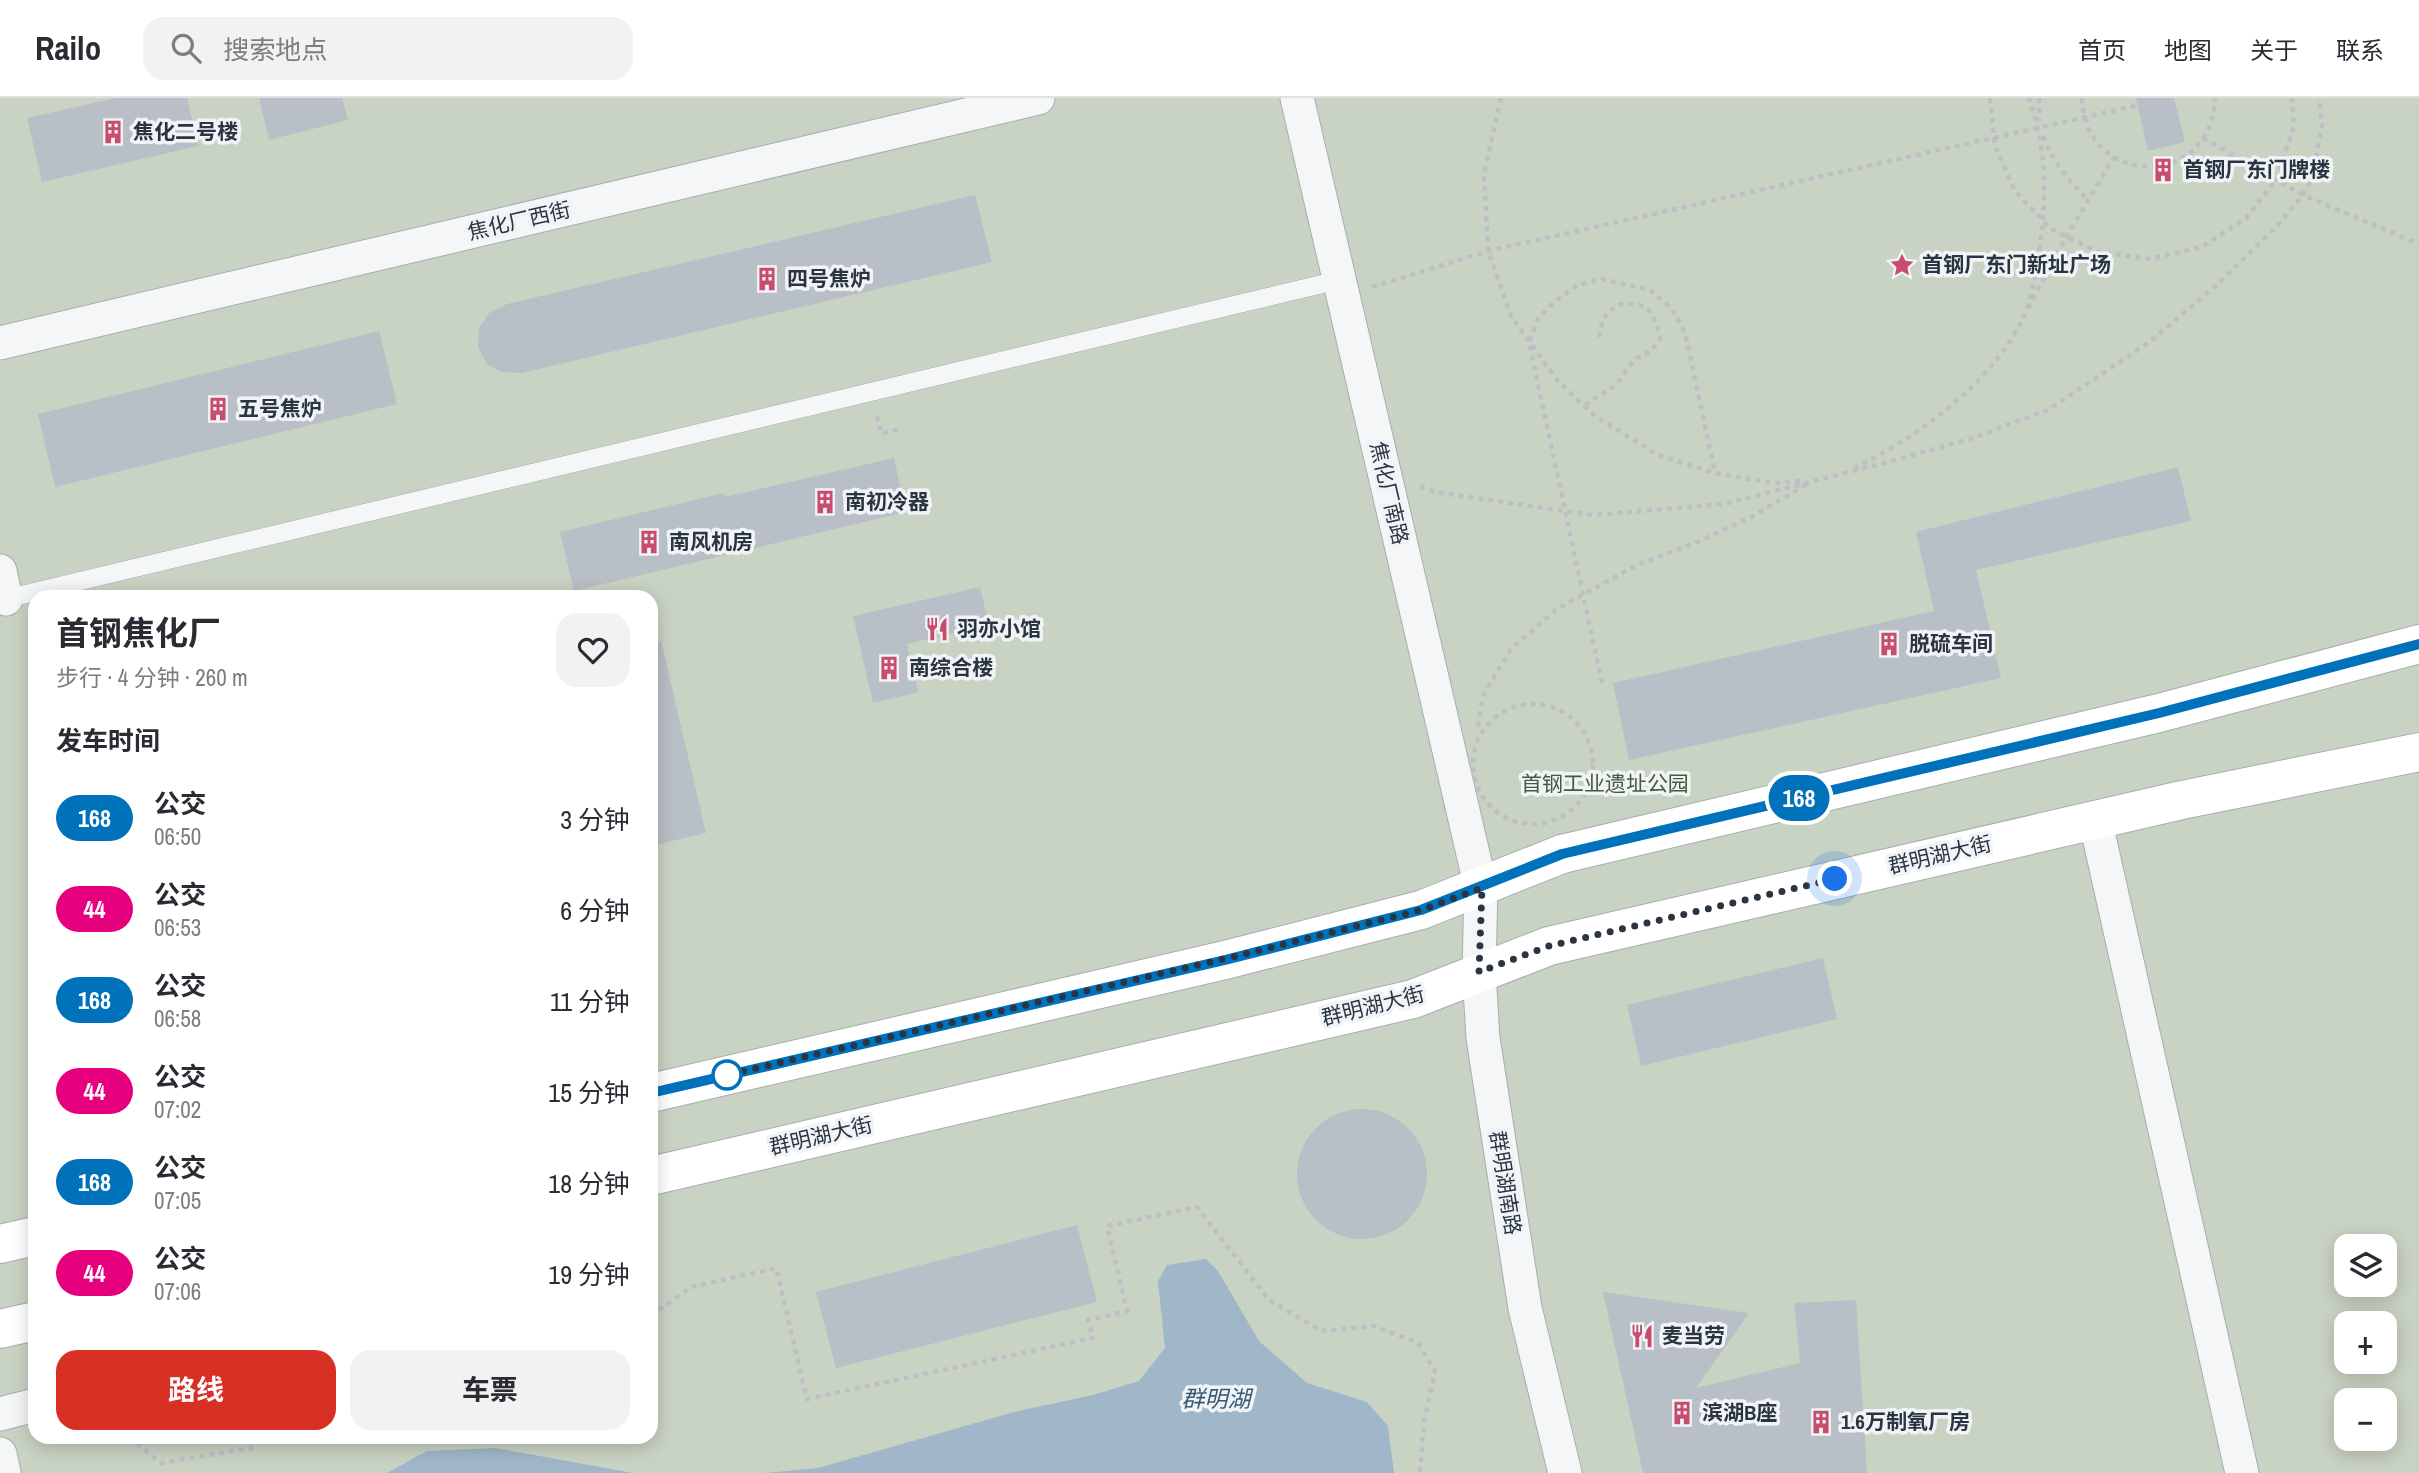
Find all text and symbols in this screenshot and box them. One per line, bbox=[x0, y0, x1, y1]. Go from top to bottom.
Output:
search box bbox=[143, 17, 633, 80]
text: Railo bbox=[35, 26, 101, 70]
icon: search bbox=[167, 29, 205, 67]
text: 搜索地点 bbox=[223, 32, 327, 67]
text: 首页 bbox=[2078, 34, 2126, 66]
text: 地图 bbox=[2164, 34, 2212, 66]
text: 关于 bbox=[2250, 34, 2298, 66]
text: 联系 bbox=[2336, 34, 2384, 66]
place label: 焦化二号楼 bbox=[133, 117, 238, 146]
building icon: 焦化二号楼 bbox=[99, 118, 127, 146]
place label: 首钢厂东门牌楼 bbox=[2183, 155, 2330, 184]
building icon: 首钢厂东门牌楼 bbox=[2149, 156, 2177, 184]
street label: 焦化厂西街 bbox=[464, 195, 573, 246]
place label: 首钢厂东门新址广场 bbox=[1922, 250, 2111, 279]
place icon: 首钢厂东门新址广场 bbox=[1888, 251, 1916, 279]
place label: 四号焦炉 bbox=[787, 264, 871, 293]
building icon: 四号焦炉 bbox=[753, 265, 781, 293]
place label: 五号焦炉 bbox=[238, 394, 322, 423]
building icon: 五号焦炉 bbox=[204, 395, 232, 423]
street label: 焦化厂南路 bbox=[1364, 438, 1415, 547]
place label: 南初冷器 bbox=[845, 487, 929, 516]
building icon: 南初冷器 bbox=[811, 488, 839, 516]
place label: 南风机房 bbox=[669, 527, 753, 556]
building icon: 南风机房 bbox=[635, 528, 663, 556]
text: 首钢焦化厂 bbox=[56, 611, 221, 655]
button: heart bbox=[556, 613, 630, 687]
place label: 羽亦小馆 bbox=[957, 614, 1041, 643]
restaurant icon: 羽亦小馆 bbox=[923, 615, 951, 643]
place label: 脱硫车间 bbox=[1909, 629, 1993, 658]
building icon: 脱硫车间 bbox=[1875, 630, 1903, 658]
place label: 南综合楼 bbox=[909, 653, 993, 682]
building icon: 南综合楼 bbox=[875, 654, 903, 682]
text: 步行 · 4 分钟 · 260 m bbox=[56, 662, 248, 693]
text: 发车时间 bbox=[56, 723, 160, 758]
park label: 首钢工业遗址公园 bbox=[1521, 769, 1689, 798]
line badge: 168 bbox=[1759, 775, 1839, 821]
text: 168 bbox=[1783, 782, 1815, 814]
text: 公交 bbox=[154, 786, 206, 821]
text: 168 bbox=[78, 802, 111, 834]
text: 3 分钟 bbox=[560, 802, 630, 837]
text: 06:50 bbox=[154, 821, 201, 852]
street label: 群明湖大街 bbox=[1885, 829, 1994, 880]
your location bbox=[1817, 861, 1852, 896]
text: 公交 bbox=[154, 877, 206, 912]
text: 44 bbox=[84, 893, 105, 925]
text: 6 分钟 bbox=[560, 893, 630, 928]
text: 06:53 bbox=[154, 912, 201, 943]
text: 公交 bbox=[154, 968, 206, 1003]
street label: 群明湖大街 bbox=[1318, 979, 1427, 1032]
text: 168 bbox=[78, 984, 111, 1016]
text: 11 分钟 bbox=[550, 984, 630, 1019]
text: 06:58 bbox=[154, 1003, 201, 1034]
text: 公交 bbox=[154, 1059, 206, 1094]
unlabelled marker bbox=[712, 1060, 742, 1090]
text: 44 bbox=[84, 1075, 105, 1107]
text: 15 分钟 bbox=[548, 1075, 630, 1110]
text: 07:02 bbox=[154, 1094, 201, 1125]
street label: 群明湖大街 bbox=[766, 1110, 875, 1161]
street label: 群明湖南路 bbox=[1483, 1129, 1528, 1237]
text: 公交 bbox=[154, 1150, 206, 1185]
text: 168 bbox=[78, 1166, 111, 1198]
text: 18 分钟 bbox=[548, 1166, 630, 1201]
text: 07:05 bbox=[154, 1185, 201, 1216]
map controls bbox=[2334, 1234, 2397, 1451]
button: layers bbox=[2334, 1234, 2397, 1297]
text: 公交 bbox=[154, 1241, 206, 1276]
text: 44 bbox=[84, 1257, 105, 1289]
text: 19 分钟 bbox=[548, 1257, 630, 1292]
text: 07:06 bbox=[154, 1276, 201, 1307]
button: + bbox=[2334, 1311, 2397, 1374]
place label: 麦当劳 bbox=[1662, 1321, 1725, 1350]
restaurant icon: 麦当劳 bbox=[1628, 1322, 1656, 1350]
button: 路线 bbox=[56, 1350, 336, 1430]
button: 车票 bbox=[350, 1350, 630, 1430]
water label: 群明湖 bbox=[1182, 1383, 1254, 1414]
button: − bbox=[2334, 1388, 2397, 1451]
place label: 滨湖B座 bbox=[1702, 1398, 1777, 1427]
building icon: 滨湖B座 bbox=[1668, 1399, 1696, 1427]
place label: 1.6万制氧厂房 bbox=[1841, 1407, 1970, 1436]
building icon: 1.6万制氧厂房 bbox=[1807, 1408, 1835, 1436]

